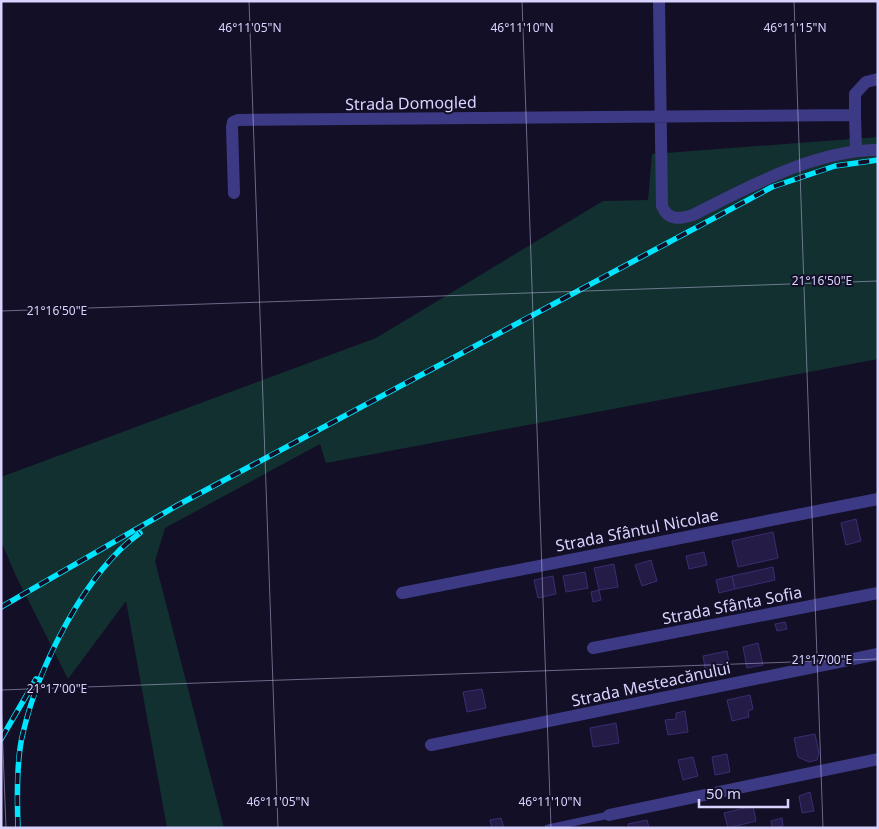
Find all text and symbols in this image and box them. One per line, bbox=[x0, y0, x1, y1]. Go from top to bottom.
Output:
text: 46°11'05"N bbox=[218, 19, 282, 36]
text: 46°11'10"N bbox=[490, 19, 554, 36]
text: 46°11'15"N bbox=[763, 19, 827, 36]
street label: Strada Domogled bbox=[345, 91, 477, 115]
text: 21°16'50"E bbox=[792, 272, 852, 289]
text: 21°16'50"E bbox=[27, 302, 87, 319]
street label: Strada Sfântul Nicolae bbox=[554, 503, 720, 557]
street label: Strada Sfânta Sofia bbox=[660, 581, 804, 629]
text: 21°17'00"E bbox=[792, 651, 852, 668]
street label: Strada Mesteacănului bbox=[569, 656, 733, 712]
text: 21°17'00"E bbox=[27, 680, 87, 697]
scale bar bbox=[699, 776, 788, 808]
text: 50 m bbox=[706, 783, 741, 803]
text: 46°11'05"N bbox=[246, 793, 310, 810]
text: 46°11'10"N bbox=[518, 793, 582, 810]

